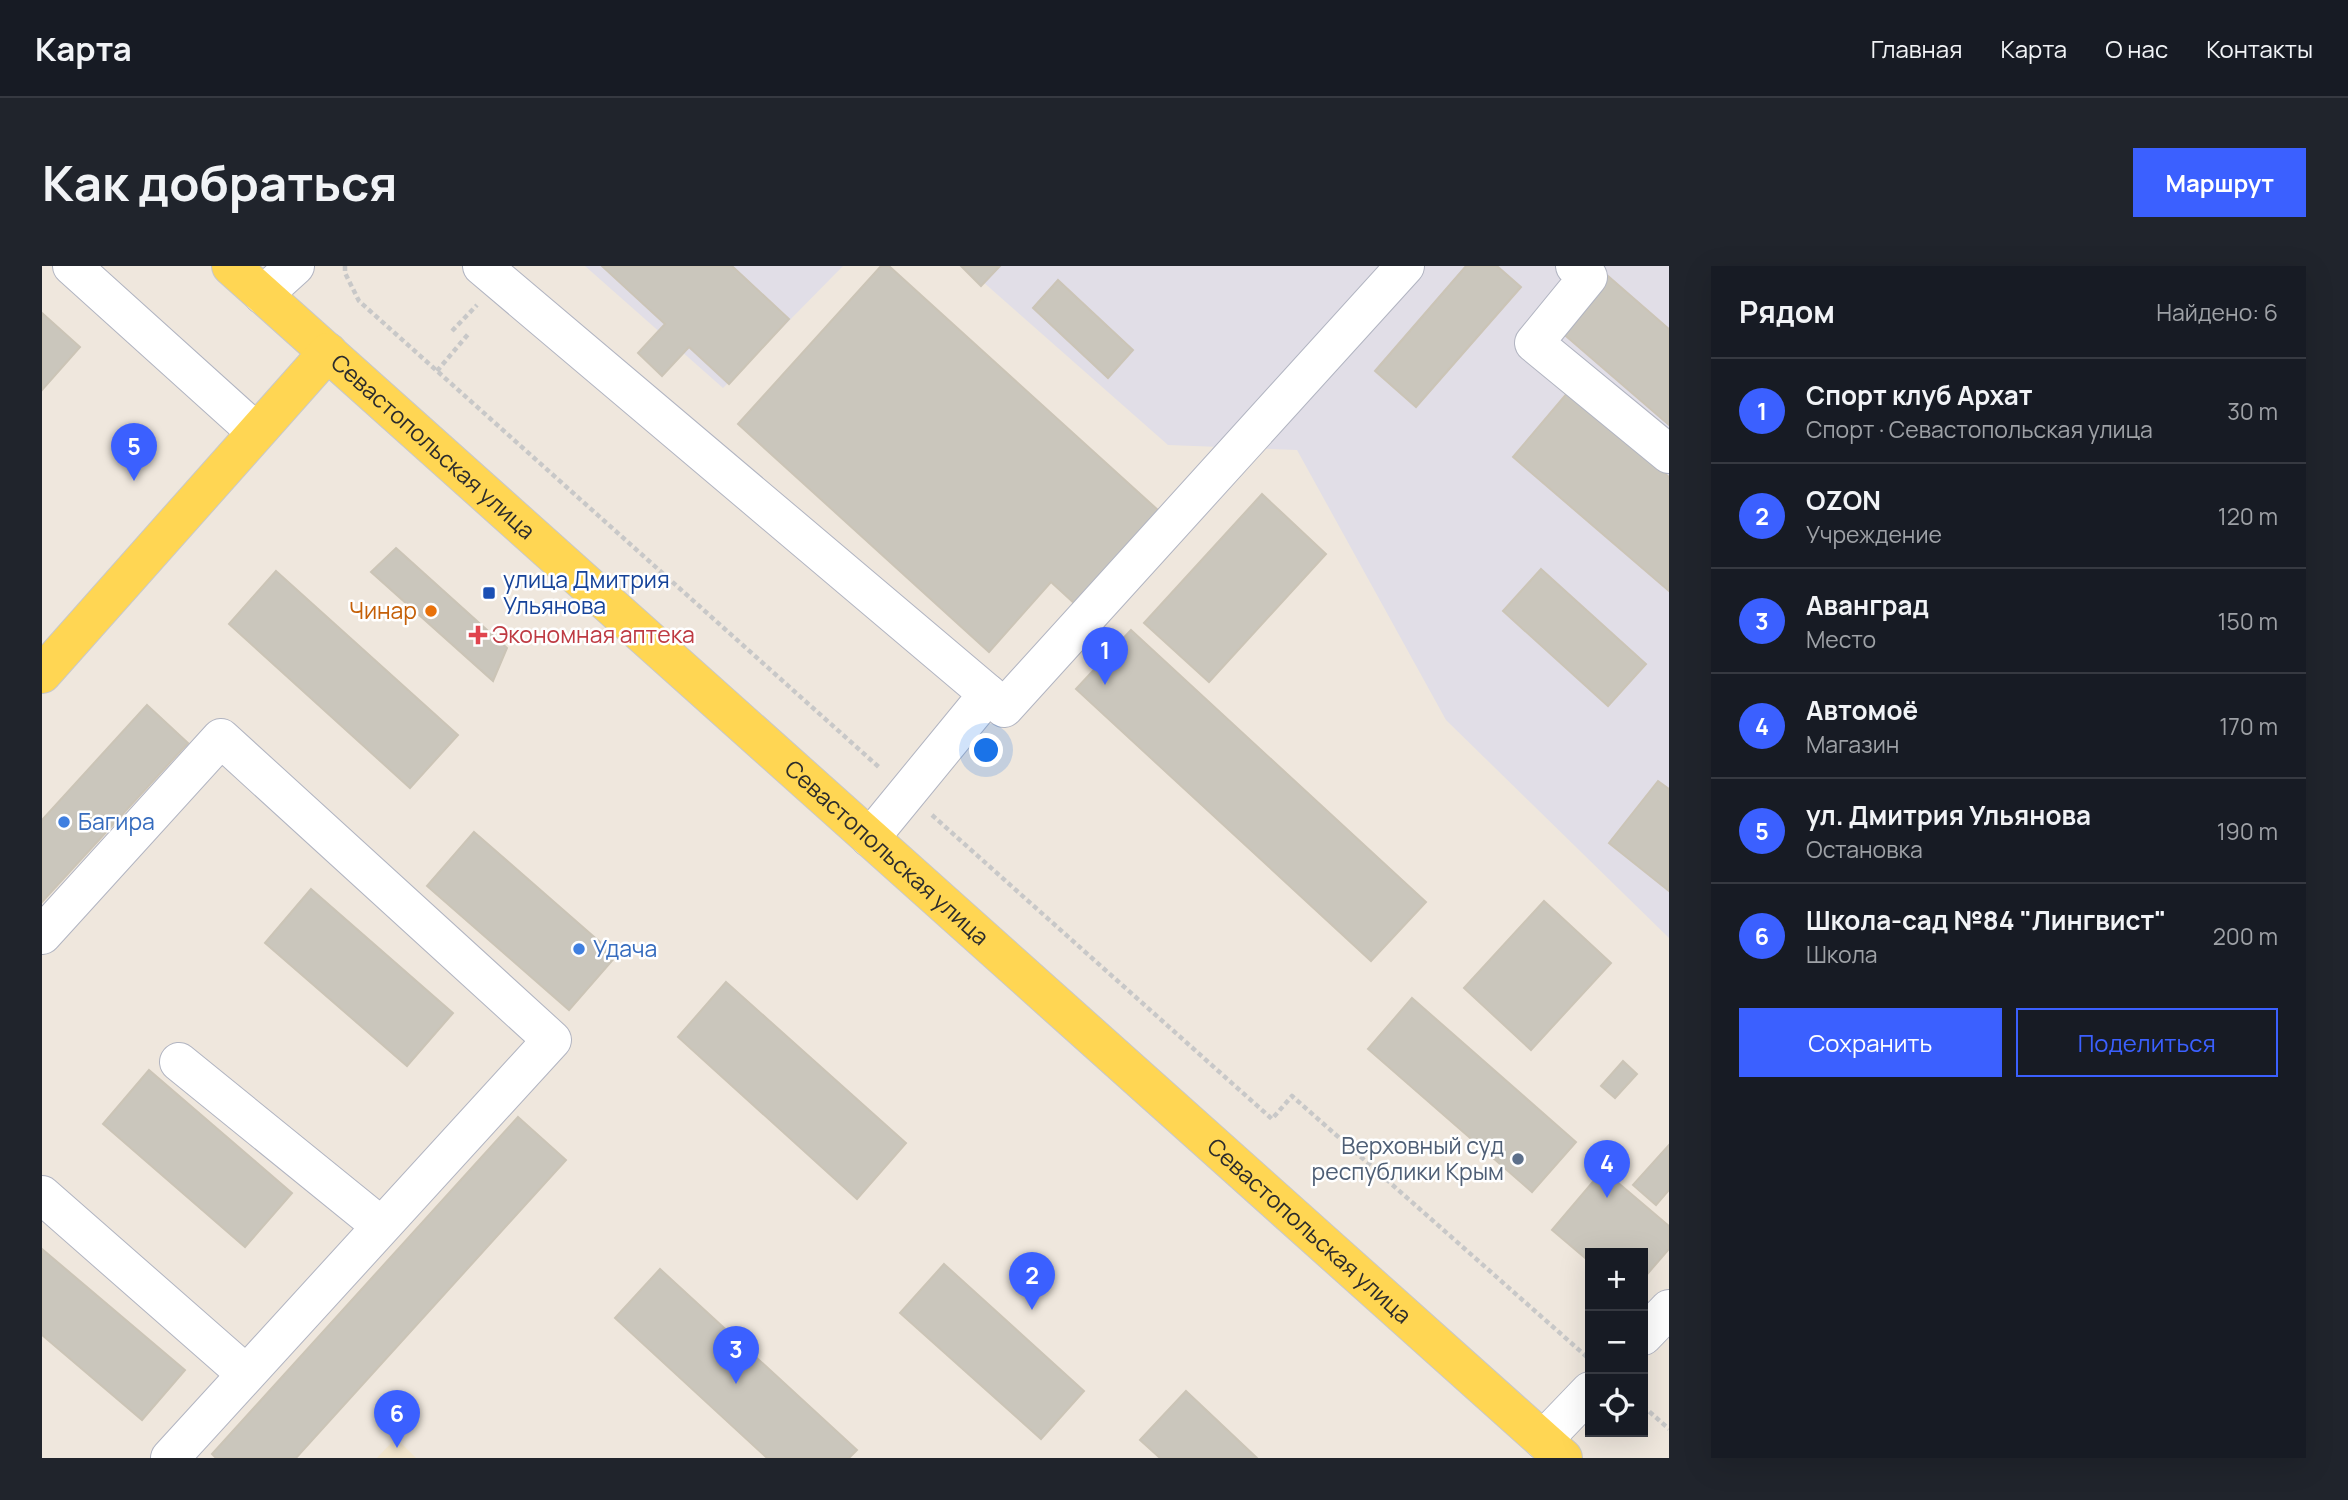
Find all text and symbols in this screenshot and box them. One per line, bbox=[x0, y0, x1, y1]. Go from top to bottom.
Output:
text: Карта bbox=[35, 26, 132, 71]
text: Главная bbox=[1871, 32, 1962, 65]
text: Карта bbox=[2000, 32, 2067, 65]
text: О нас bbox=[2105, 32, 2168, 65]
text: Контакты bbox=[2206, 32, 2313, 65]
button: Маршрут bbox=[2133, 148, 2306, 217]
text: Как добраться bbox=[42, 149, 397, 216]
text: Рядом bbox=[1739, 291, 1835, 332]
text: Найдено: 6 bbox=[2156, 296, 2278, 328]
street label: Севастопольская улица bbox=[325, 346, 543, 546]
text: Спорт клуб Архат bbox=[1806, 377, 2033, 413]
text: 1 bbox=[1757, 395, 1767, 427]
text: 30 m bbox=[2227, 395, 2278, 427]
text: Спорт · Севастопольская улица bbox=[1806, 413, 2153, 445]
pin: 5 bbox=[111, 423, 157, 481]
text: OZON bbox=[1806, 482, 1881, 518]
text: 2 bbox=[1755, 500, 1769, 532]
text: 120 m bbox=[2218, 500, 2278, 532]
text: Учреждение bbox=[1806, 518, 1942, 550]
place label: улица Дмитрия Ульянова bbox=[503, 563, 670, 621]
marker: улица Дмитрия Ульянова bbox=[481, 585, 497, 601]
text: Аванград bbox=[1806, 587, 1929, 623]
place label: Чинар bbox=[349, 594, 417, 626]
marker: Чинар bbox=[423, 603, 439, 619]
text: 3 bbox=[1755, 605, 1769, 637]
text: 150 m bbox=[2218, 605, 2278, 637]
place label: Экономная аптека bbox=[492, 618, 695, 650]
text: Место bbox=[1806, 623, 1876, 655]
marker: Экономная аптека bbox=[470, 627, 486, 643]
pin: 1 bbox=[1082, 627, 1128, 685]
text: Автомоё bbox=[1806, 692, 1918, 728]
text: 4 bbox=[1755, 710, 1769, 742]
text: 170 m bbox=[2219, 710, 2278, 742]
text: Магазин bbox=[1806, 728, 1899, 760]
your location bbox=[969, 733, 1003, 767]
street label: Севастопольская улица bbox=[778, 752, 996, 952]
text: ул. Дмитрия Ульянова bbox=[1806, 797, 2091, 833]
place label: Багира bbox=[78, 805, 155, 837]
marker: Багира bbox=[56, 814, 72, 830]
text: 5 bbox=[1755, 815, 1769, 847]
text: 190 m bbox=[2217, 815, 2278, 847]
text: Остановка bbox=[1806, 833, 1923, 865]
text: Школа-сад №84 "Лингвист" bbox=[1806, 902, 2166, 938]
text: 6 bbox=[1755, 920, 1769, 952]
text: 200 m bbox=[2213, 920, 2278, 952]
place label: Удача bbox=[593, 932, 657, 964]
text: Школа bbox=[1806, 938, 1878, 970]
marker: Удача bbox=[571, 941, 587, 957]
button: Сохранить bbox=[1739, 1008, 2002, 1077]
button: Поделиться bbox=[2016, 1008, 2278, 1077]
place label: Верховный суд республики Крым bbox=[1312, 1129, 1504, 1187]
street label: Севастопольская улица bbox=[1201, 1130, 1419, 1330]
pin: 4 bbox=[1584, 1140, 1630, 1198]
marker: Верховный суд республики Крым bbox=[1510, 1151, 1526, 1167]
map controls bbox=[1585, 1248, 1648, 1437]
button: + bbox=[1585, 1248, 1648, 1311]
pin: 2 bbox=[1009, 1252, 1055, 1310]
button: − bbox=[1585, 1311, 1648, 1374]
pin: 3 bbox=[713, 1326, 759, 1384]
button: locate bbox=[1585, 1374, 1648, 1437]
pin: 6 bbox=[374, 1390, 420, 1448]

